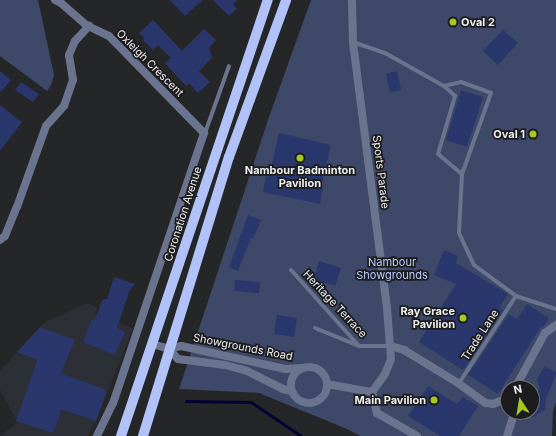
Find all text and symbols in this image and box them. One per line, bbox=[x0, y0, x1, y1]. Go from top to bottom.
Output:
place label: Oval 2 bbox=[461, 15, 495, 29]
marker: Oval 2 bbox=[448, 17, 458, 27]
street label: Oxleigh Crescent bbox=[114, 27, 186, 99]
place label: Oval 1 bbox=[493, 127, 525, 141]
marker: Oval 1 bbox=[528, 129, 538, 139]
street label: Sports Parade bbox=[370, 135, 392, 209]
marker: Nambour Badminton Pavilion bbox=[295, 153, 305, 163]
place label: Nambour Badminton Pavilion bbox=[245, 164, 355, 190]
street label: Coronation Avenue bbox=[161, 165, 205, 263]
park label: Nambour Showgrounds bbox=[356, 256, 428, 282]
street label: Heritage Terrace bbox=[300, 267, 370, 341]
place label: Ray Grace Pavilion bbox=[400, 305, 455, 331]
street label: Trade Lane bbox=[459, 307, 501, 363]
marker: Ray Grace Pavilion bbox=[458, 313, 468, 323]
street label: Showgrounds Road bbox=[192, 331, 294, 363]
north arrow bbox=[500, 380, 540, 420]
text: N bbox=[512, 382, 523, 397]
place label: Main Pavilion bbox=[355, 393, 426, 407]
marker: Main Pavilion bbox=[429, 395, 439, 405]

